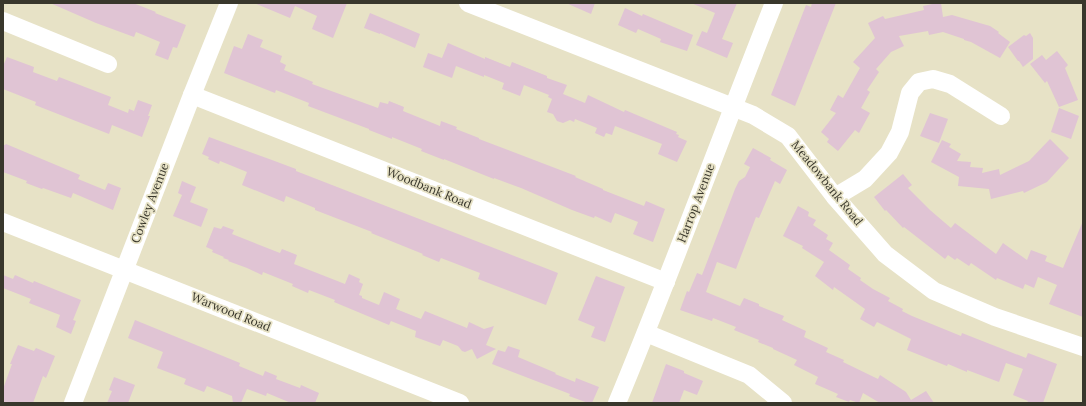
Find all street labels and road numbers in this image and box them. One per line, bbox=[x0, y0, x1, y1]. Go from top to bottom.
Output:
street label: Meadowbank Road bbox=[788, 137, 866, 228]
street label: Cowley Avenue bbox=[127, 160, 172, 245]
street label: Harrop Avenue bbox=[674, 161, 718, 245]
street label: Woodbank Road bbox=[384, 164, 474, 211]
street label: Warwood Road bbox=[189, 289, 273, 334]

